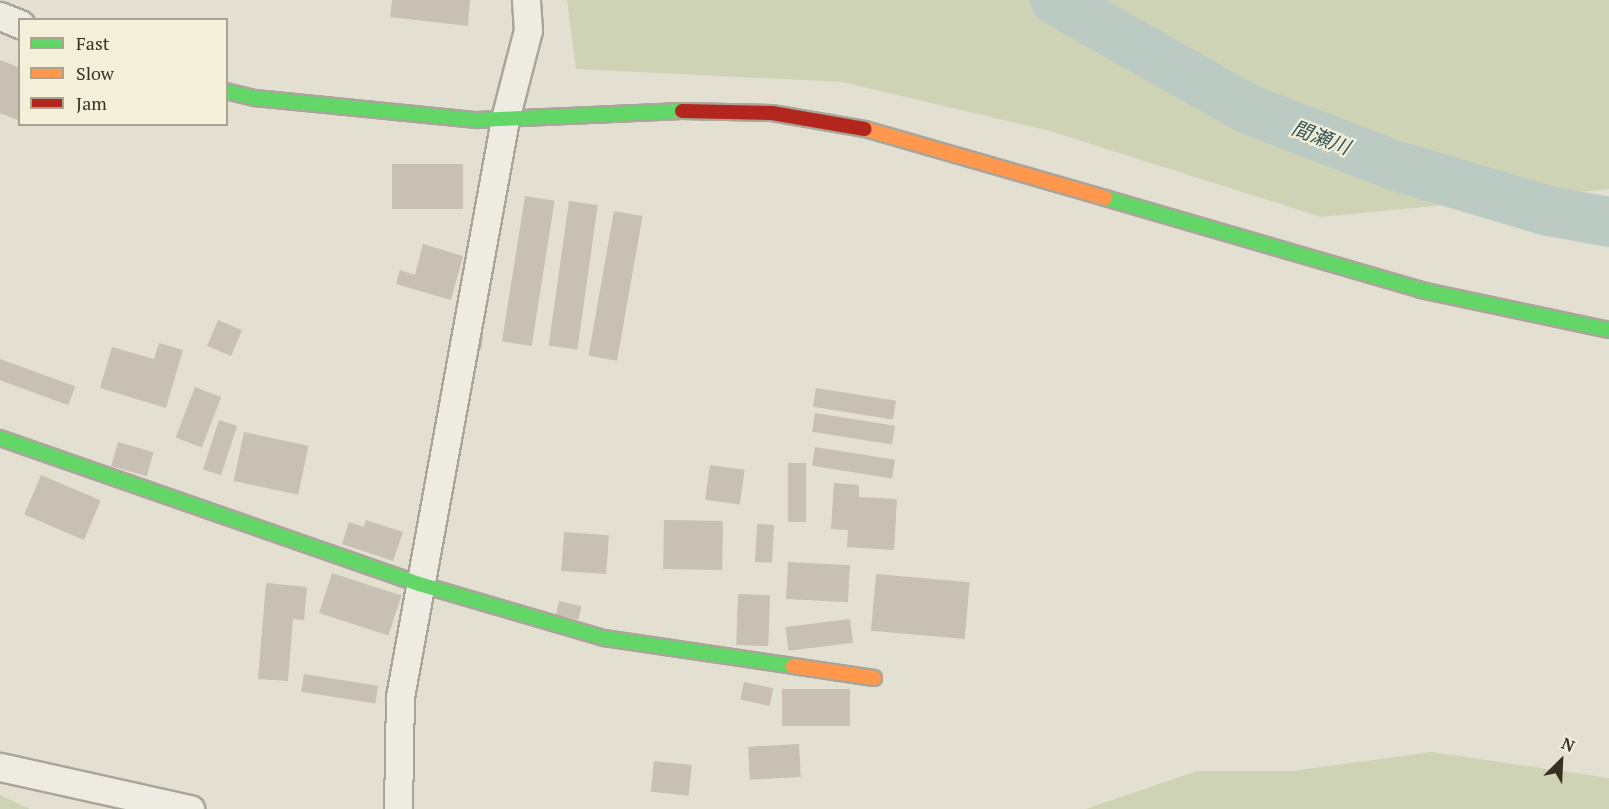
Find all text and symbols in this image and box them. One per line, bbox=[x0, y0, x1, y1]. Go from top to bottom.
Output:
legend bbox=[18, 18, 228, 126]
text: Fast bbox=[76, 31, 109, 55]
text: Slow bbox=[76, 61, 114, 85]
text: Jam bbox=[76, 91, 107, 115]
water label: 間瀬川 bbox=[1289, 115, 1353, 159]
north arrow bbox=[1531, 731, 1591, 791]
text: N bbox=[1558, 732, 1578, 757]

